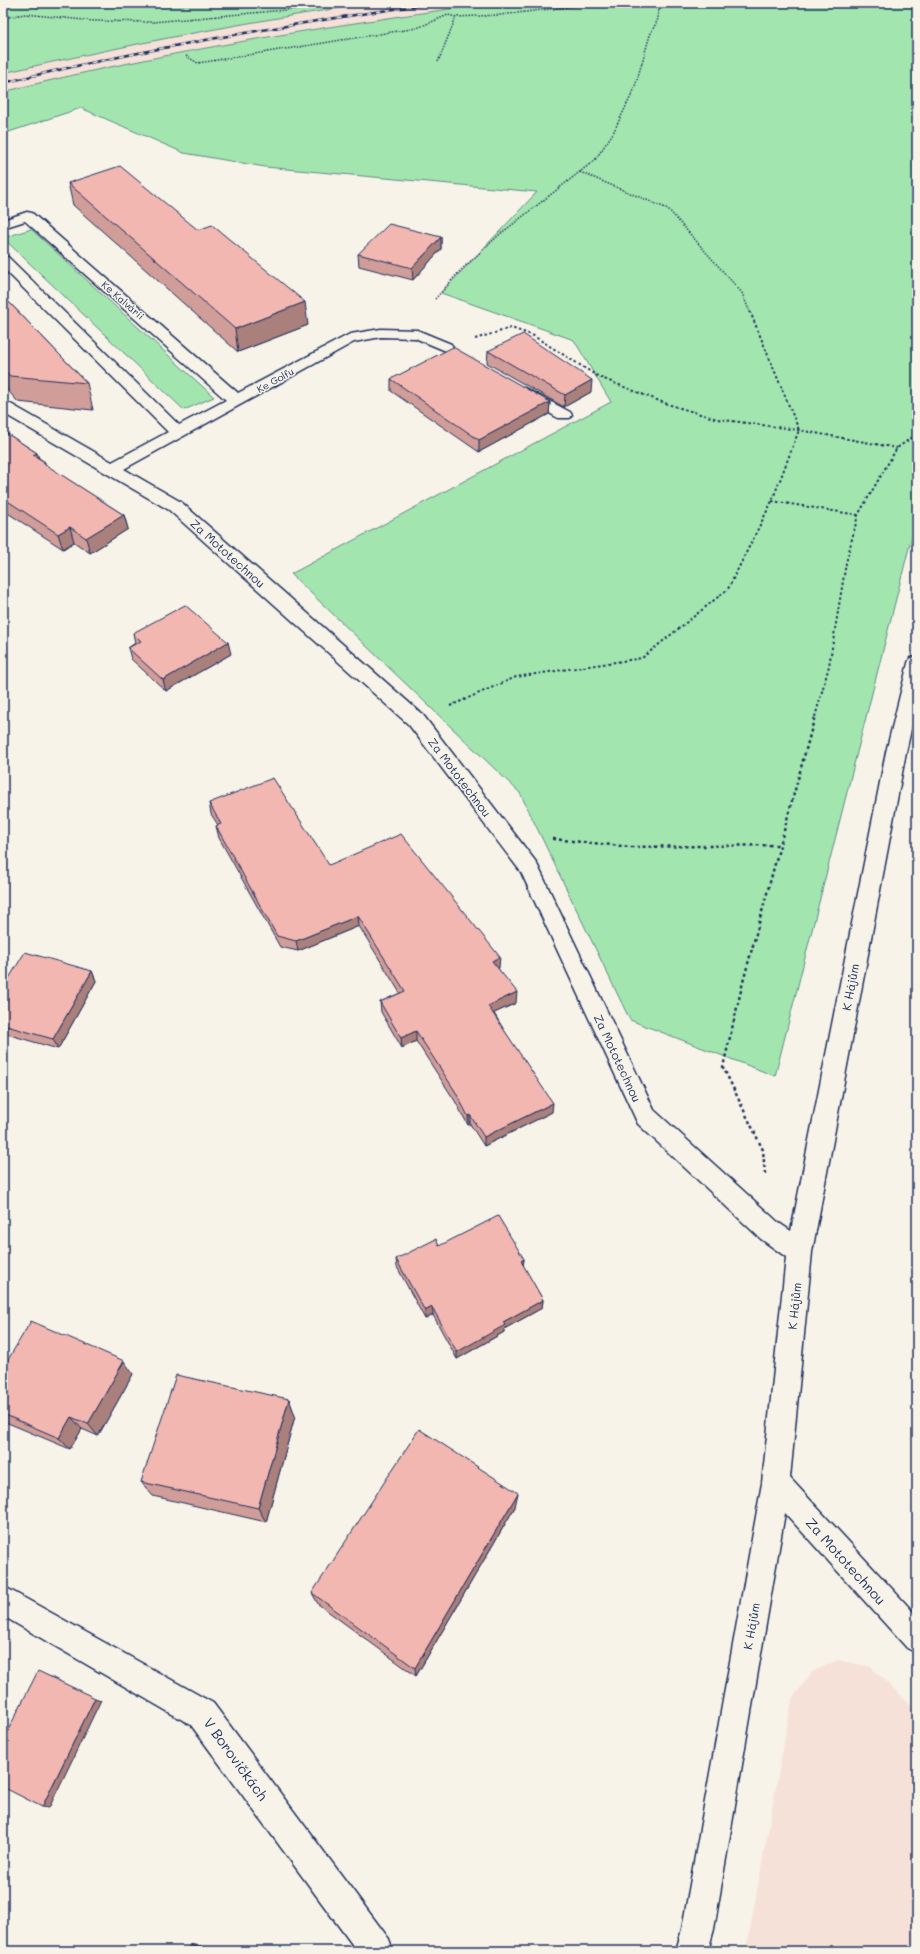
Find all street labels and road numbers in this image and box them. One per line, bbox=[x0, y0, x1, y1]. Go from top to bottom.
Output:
street label: Ke Kalvárii bbox=[99, 277, 147, 323]
street label: Ke Golfu bbox=[254, 364, 296, 396]
street label: Za Mototechnou bbox=[187, 515, 269, 591]
street label: Za Mototechnou bbox=[425, 734, 495, 820]
street label: K Hájům bbox=[838, 962, 862, 1012]
street label: Za Mototechnou bbox=[591, 1011, 645, 1105]
street label: K Hájům bbox=[784, 1282, 804, 1330]
street label: Za Mototechnou bbox=[802, 1513, 890, 1609]
street label: K Hájům bbox=[739, 1601, 763, 1651]
street label: V Borovičkách bbox=[200, 1714, 273, 1804]

